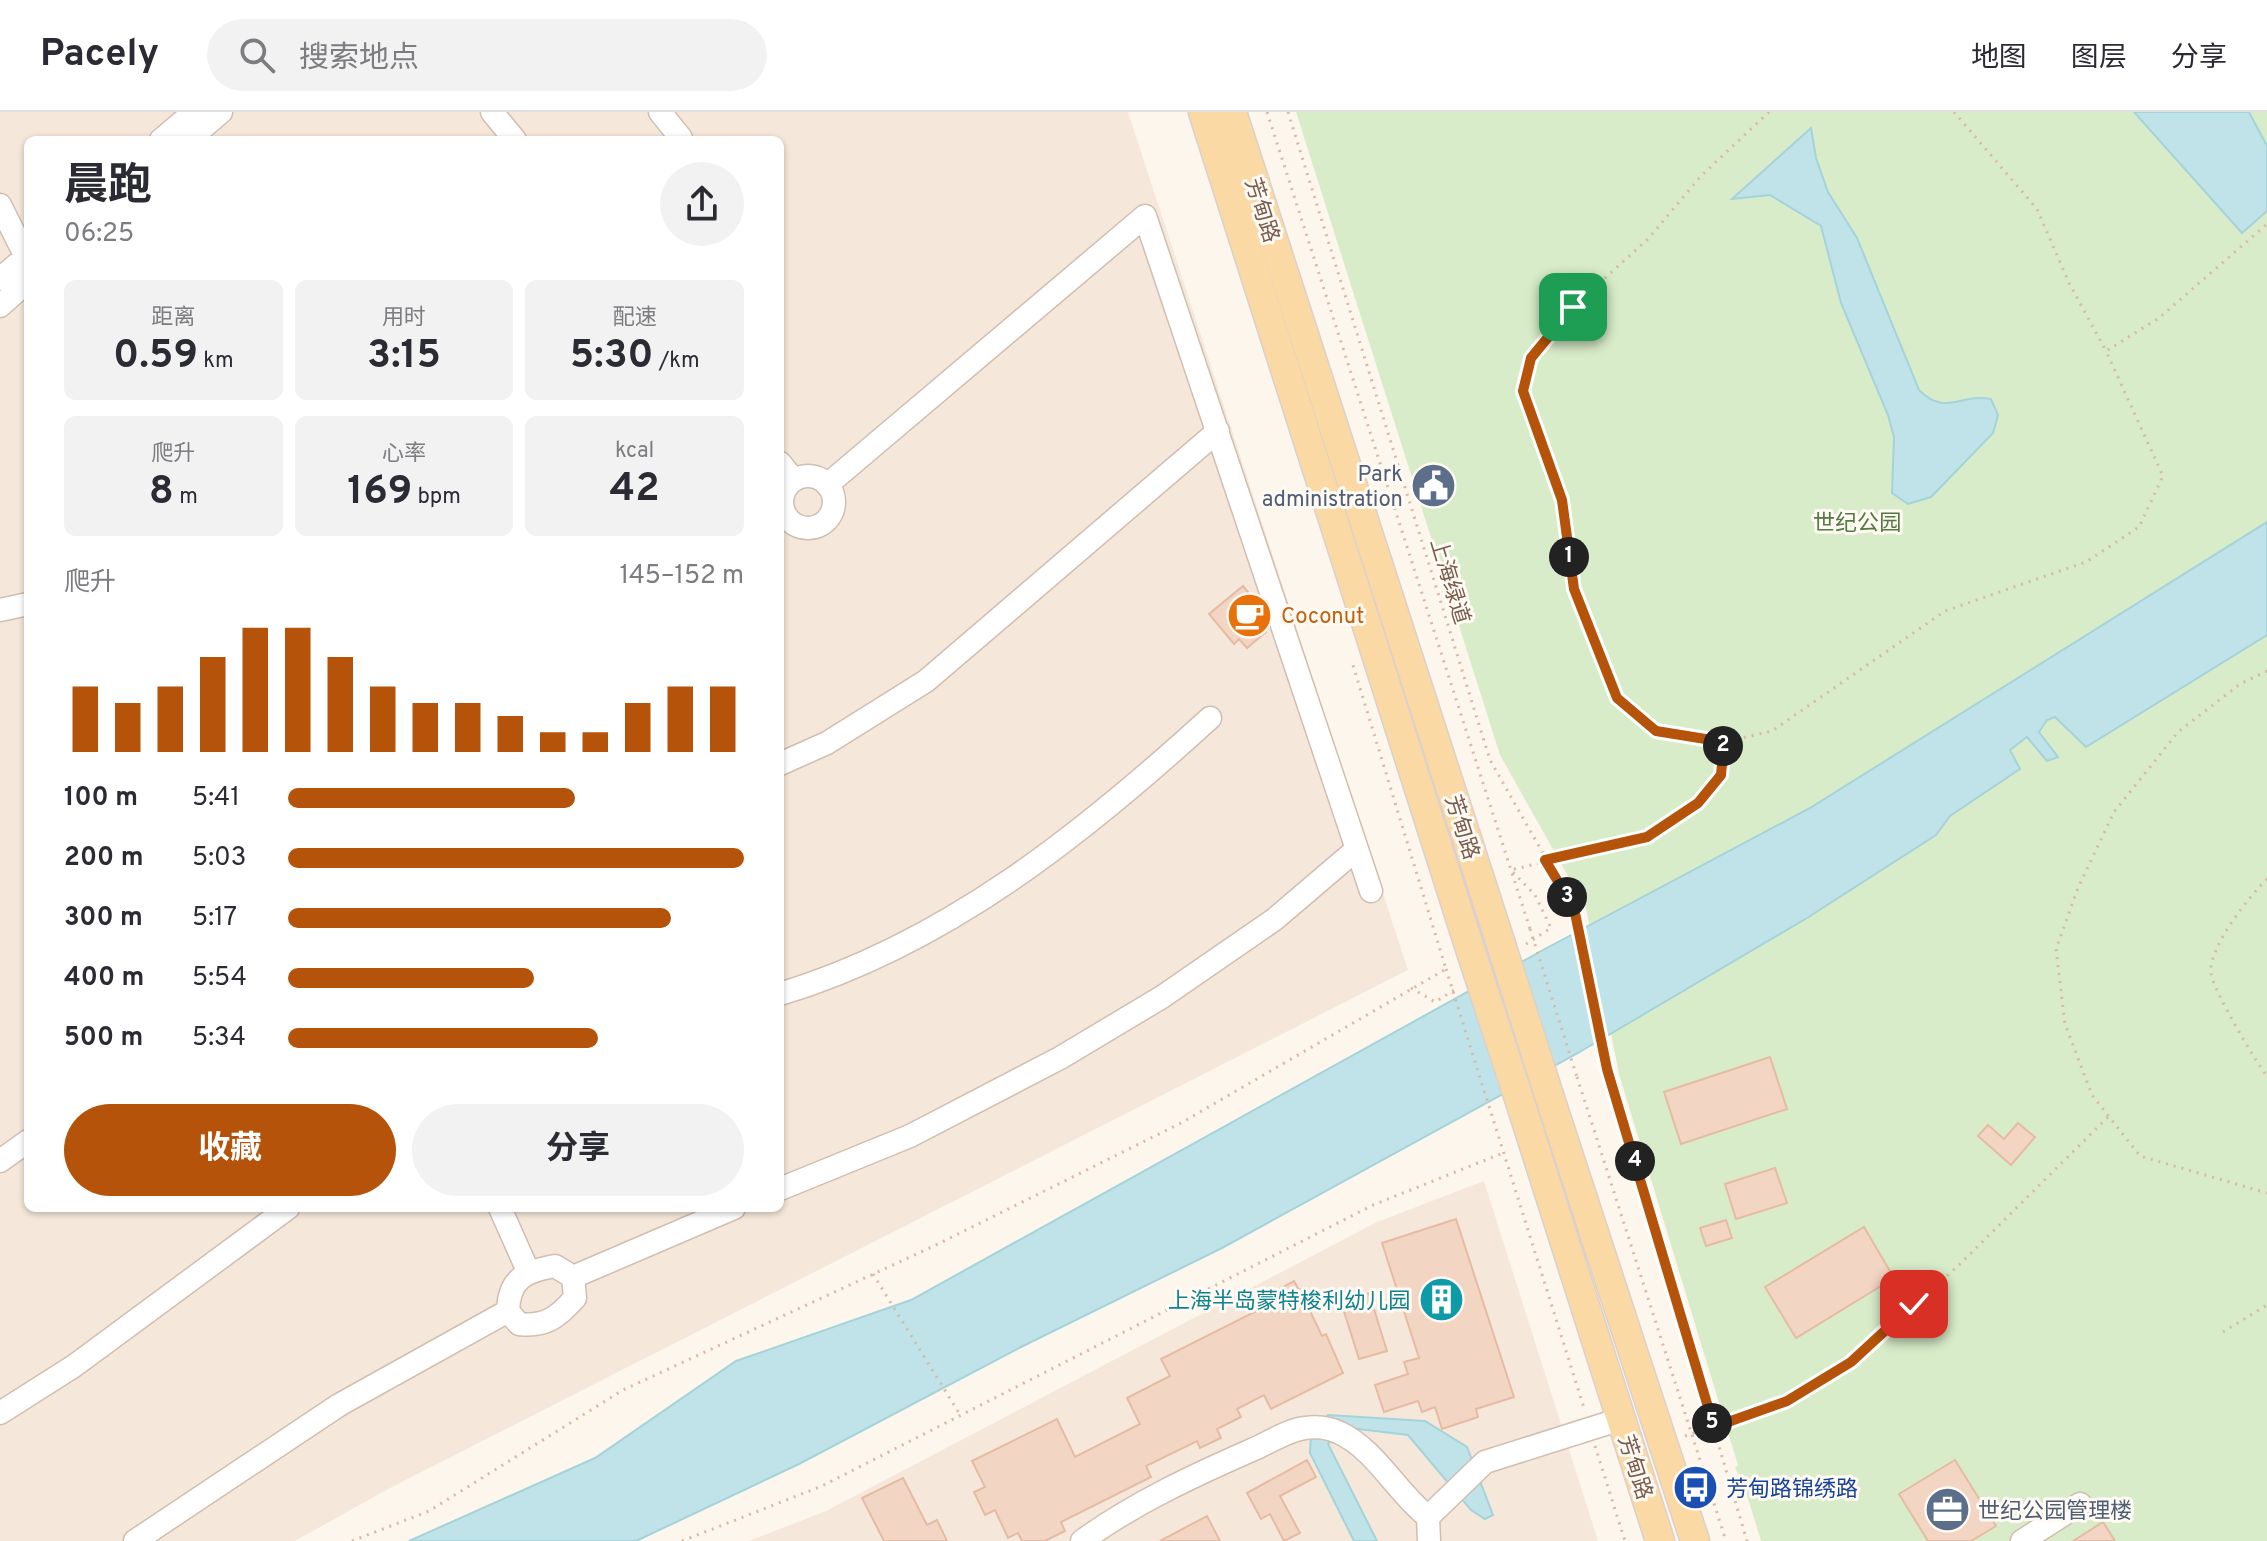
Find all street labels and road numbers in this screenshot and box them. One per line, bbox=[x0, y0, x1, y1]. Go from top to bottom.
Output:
street label: 芳甸路 bbox=[1238, 175, 1284, 246]
street label: 上海绿道 bbox=[1423, 536, 1474, 628]
street label: 芳甸路 bbox=[1438, 792, 1484, 863]
street label: 芳甸路 bbox=[1611, 1432, 1657, 1503]

